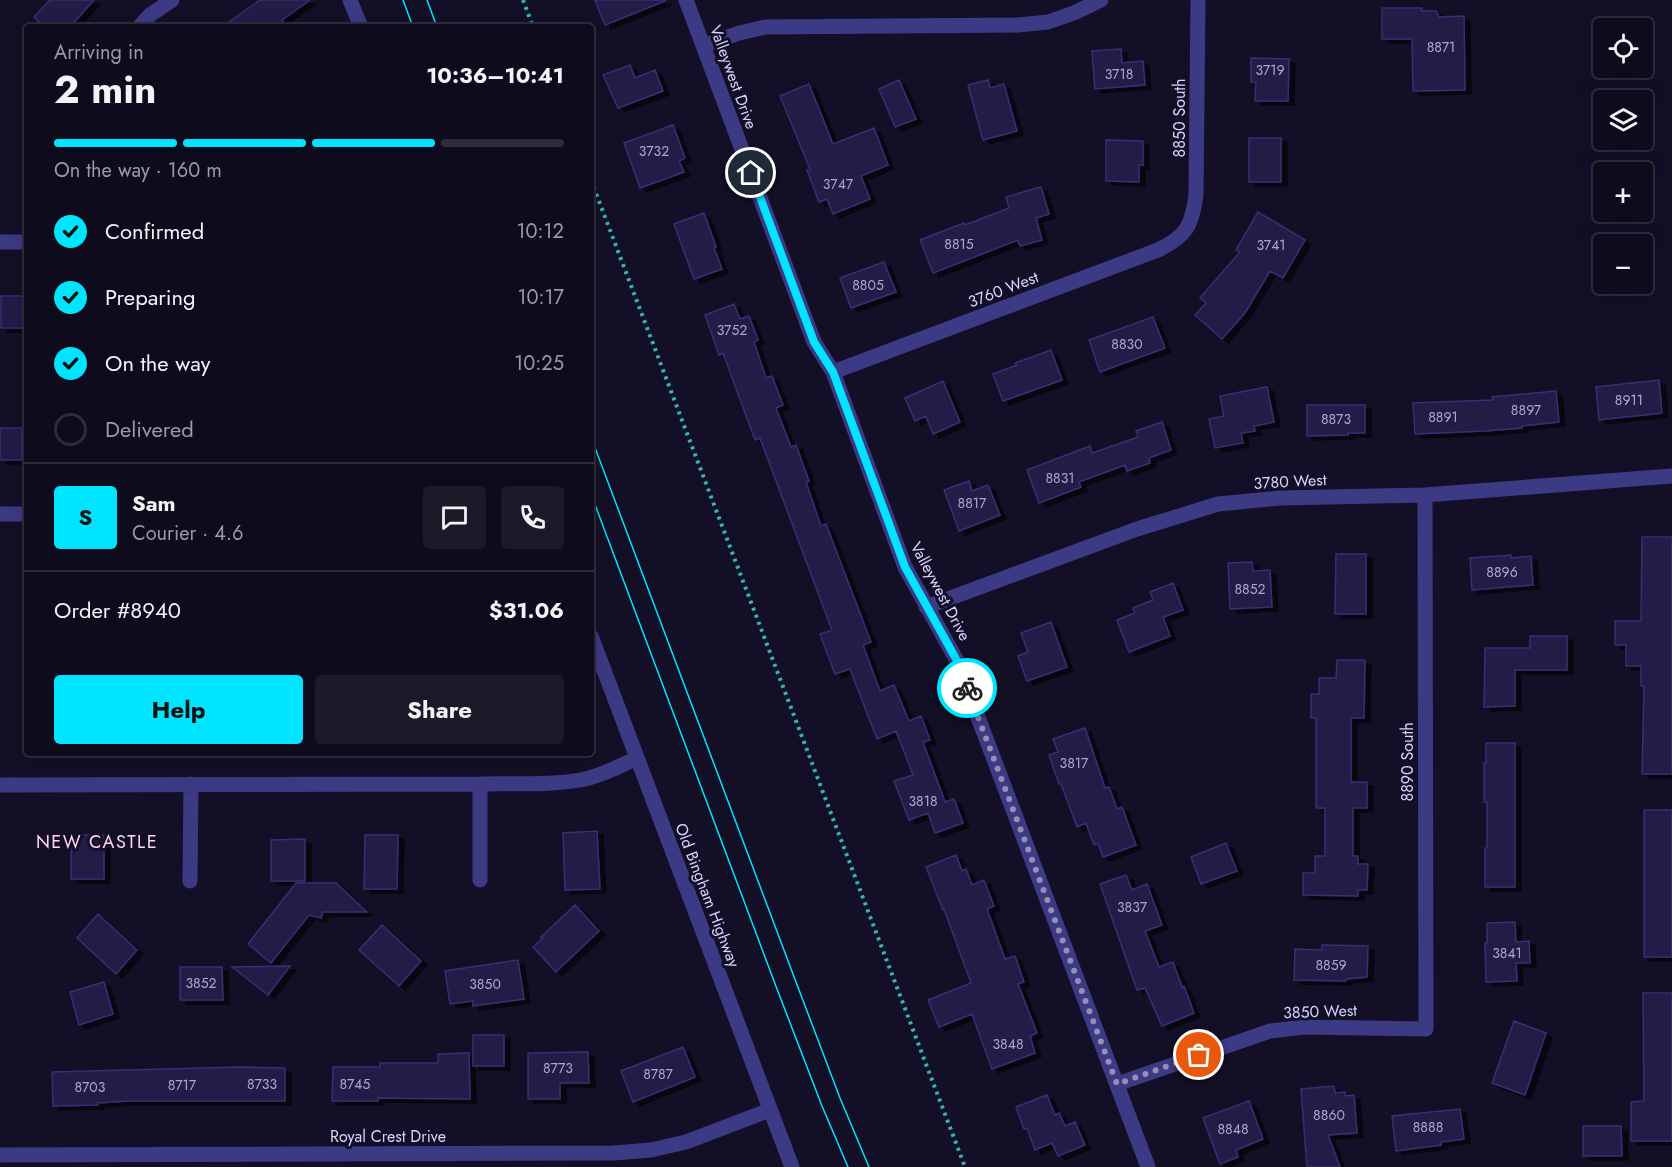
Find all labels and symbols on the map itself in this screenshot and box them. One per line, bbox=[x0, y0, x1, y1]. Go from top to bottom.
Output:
street label: Valleywest Drive bbox=[704, 22, 763, 132]
house number: 8871 bbox=[1427, 37, 1455, 57]
house number: 3719 bbox=[1255, 60, 1285, 80]
house number: 3718 bbox=[1105, 64, 1133, 84]
street label: 8850 South bbox=[1168, 78, 1191, 158]
house number: 3732 bbox=[639, 141, 669, 161]
pin bbox=[725, 147, 776, 198]
house number: 3747 bbox=[823, 174, 854, 194]
house number: 8815 bbox=[944, 234, 974, 254]
house number: 3741 bbox=[1256, 235, 1286, 255]
street label: 3760 West bbox=[965, 265, 1042, 313]
house number: 8805 bbox=[852, 275, 884, 295]
house number: 3752 bbox=[717, 320, 747, 340]
house number: 8830 bbox=[1111, 334, 1143, 354]
house number: 8911 bbox=[1615, 390, 1643, 410]
house number: 8897 bbox=[1511, 400, 1542, 420]
house number: 8891 bbox=[1428, 407, 1458, 427]
house number: 8873 bbox=[1321, 409, 1351, 429]
house number: 8831 bbox=[1045, 468, 1075, 488]
street label: 3780 West bbox=[1253, 468, 1327, 495]
house number: 8817 bbox=[958, 493, 987, 513]
street label: Valleywest Drive bbox=[905, 538, 976, 645]
house number: 8896 bbox=[1486, 562, 1518, 582]
house number: 8852 bbox=[1234, 579, 1266, 599]
courier bbox=[937, 658, 997, 718]
street label: 8890 South bbox=[1396, 722, 1419, 802]
house number: 3817 bbox=[1060, 753, 1089, 773]
house number: 3818 bbox=[908, 791, 938, 811]
street label: Old Bingham Highway bbox=[669, 820, 746, 972]
district label: NEW CASTLE bbox=[36, 829, 158, 855]
house number: 3837 bbox=[1117, 897, 1148, 917]
house number: 3841 bbox=[1492, 943, 1522, 963]
house number: 8859 bbox=[1315, 955, 1347, 975]
house number: 3852 bbox=[185, 973, 217, 993]
house number: 3850 bbox=[469, 974, 501, 994]
street label: 3850 West bbox=[1283, 999, 1358, 1024]
pin bbox=[1173, 1029, 1224, 1080]
house number: 3848 bbox=[992, 1034, 1024, 1054]
house number: 8773 bbox=[543, 1058, 573, 1078]
house number: 8787 bbox=[643, 1064, 673, 1084]
house number: 8733 bbox=[247, 1074, 277, 1094]
house number: 8745 bbox=[340, 1074, 371, 1094]
house number: 8717 bbox=[168, 1075, 197, 1095]
house number: 8703 bbox=[75, 1077, 106, 1097]
house number: 8860 bbox=[1313, 1105, 1345, 1125]
house number: 8888 bbox=[1413, 1117, 1443, 1137]
house number: 8848 bbox=[1217, 1119, 1249, 1139]
street label: Royal Crest Drive bbox=[330, 1125, 446, 1148]

